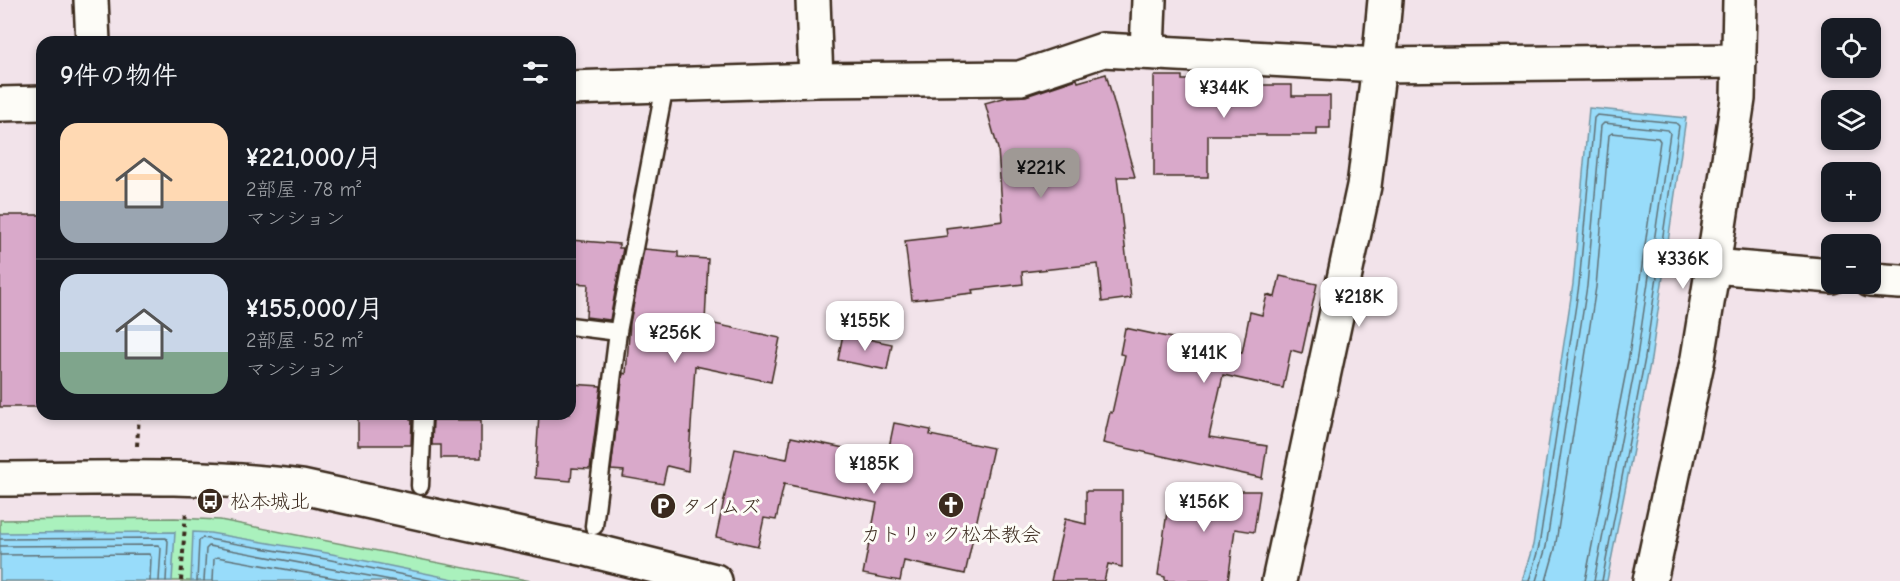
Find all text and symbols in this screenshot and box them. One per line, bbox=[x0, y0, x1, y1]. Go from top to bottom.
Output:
map controls bbox=[1821, 18, 1881, 294]
button: locate bbox=[1821, 18, 1881, 78]
icon: filters bbox=[519, 56, 552, 89]
text: 9件の物件 bbox=[60, 61, 178, 91]
pin: ¥344K bbox=[1182, 68, 1266, 119]
text: ¥344K bbox=[1199, 76, 1249, 99]
button: layers bbox=[1821, 90, 1881, 150]
text: ¥221,000/月 bbox=[246, 143, 382, 173]
icon: home bbox=[108, 147, 180, 219]
pin: ¥221K bbox=[999, 148, 1083, 199]
text: ¥221K bbox=[1017, 156, 1065, 179]
button: + bbox=[1821, 162, 1881, 222]
text: 2部屋 · 78 m² bbox=[246, 178, 361, 201]
text: マンション bbox=[246, 207, 345, 230]
button: − bbox=[1821, 234, 1881, 294]
pin: ¥336K bbox=[1641, 239, 1725, 290]
text: ¥336K bbox=[1657, 247, 1709, 270]
pin: ¥218K bbox=[1317, 277, 1401, 328]
text: ¥218K bbox=[1334, 285, 1384, 308]
text: ¥155,000/月 bbox=[246, 294, 384, 324]
icon: home bbox=[108, 298, 180, 370]
pin: ¥155K bbox=[823, 301, 907, 352]
text: ¥155K bbox=[840, 309, 890, 332]
pin: ¥256K bbox=[633, 313, 717, 364]
text: ¥256K bbox=[649, 321, 701, 344]
text: 2部屋 · 52 m² bbox=[246, 329, 363, 352]
pin: ¥141K bbox=[1162, 333, 1246, 384]
text: ¥141K bbox=[1181, 341, 1227, 364]
text: マンション bbox=[246, 358, 345, 381]
pin: ¥185K bbox=[832, 444, 916, 495]
text: ¥185K bbox=[849, 452, 899, 475]
pin: ¥156K bbox=[1162, 482, 1246, 533]
bus stop icon: 松本城北 bbox=[195, 486, 225, 516]
place label: 松本城北 bbox=[230, 490, 310, 513]
church icon: カトリック松本教会 bbox=[936, 490, 966, 520]
text: ¥156K bbox=[1179, 490, 1229, 513]
parking icon: タイムズ bbox=[648, 491, 678, 521]
place label: タイムズ bbox=[682, 495, 760, 518]
place label: カトリック松本教会 bbox=[861, 523, 1041, 546]

